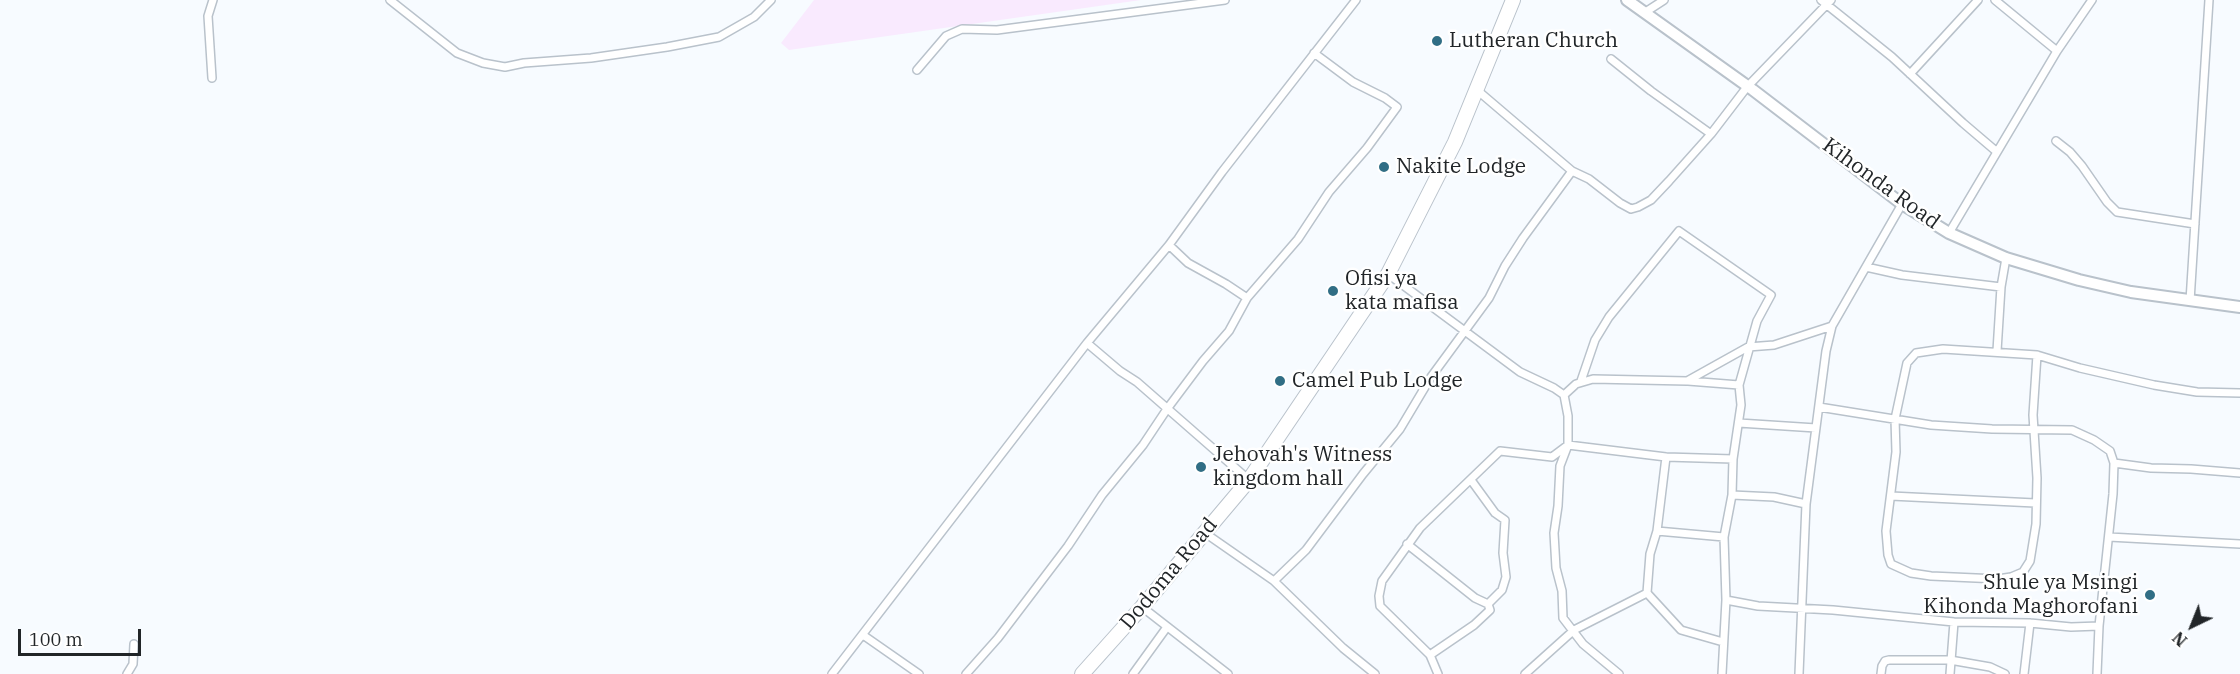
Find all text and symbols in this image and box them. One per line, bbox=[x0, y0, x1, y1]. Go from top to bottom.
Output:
place label: Lutheran Church bbox=[1449, 28, 1618, 54]
marker: Lutheran Church bbox=[1430, 34, 1444, 48]
street label: Kihonda Road bbox=[1817, 133, 1945, 235]
place label: Nakite Lodge bbox=[1396, 154, 1526, 180]
marker: Nakite Lodge bbox=[1377, 160, 1391, 174]
place label: Ofisi ya kata mafisa bbox=[1345, 266, 1459, 316]
marker: Ofisi ya kata mafisa bbox=[1326, 284, 1340, 298]
place label: Camel Pub Lodge bbox=[1292, 368, 1463, 394]
marker: Camel Pub Lodge bbox=[1273, 374, 1287, 388]
place label: Jehovah's Witness kingdom hall bbox=[1213, 442, 1392, 492]
marker: Jehovah's Witness kingdom hall bbox=[1194, 460, 1208, 474]
street label: Dodoma Road bbox=[1115, 513, 1223, 635]
place label: Shule ya Msingi Kihonda Maghorofani bbox=[1923, 570, 2138, 620]
marker: Shule ya Msingi Kihonda Maghorofani bbox=[2143, 588, 2157, 602]
north arrow bbox=[2162, 596, 2222, 656]
scale bar bbox=[21, 617, 144, 655]
text: 100 m bbox=[29, 628, 83, 651]
text: N bbox=[2168, 628, 2191, 651]

